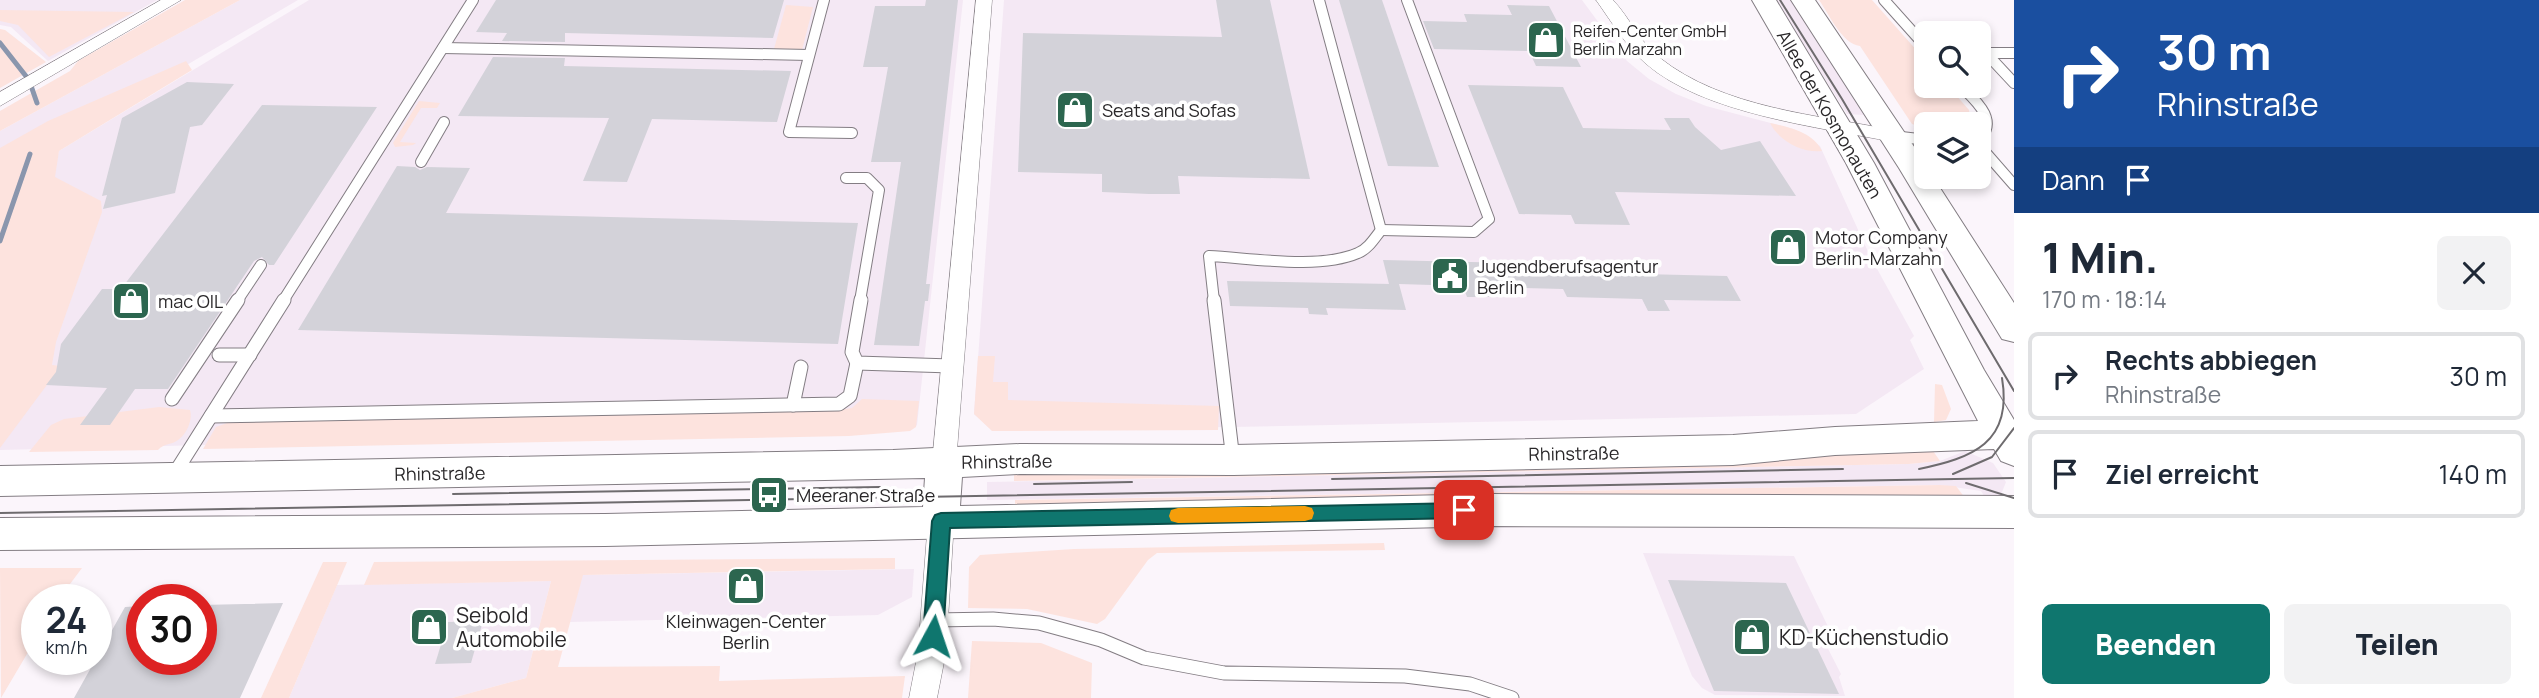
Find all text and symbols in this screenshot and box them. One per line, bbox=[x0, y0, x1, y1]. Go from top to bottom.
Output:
text: 30 m bbox=[2157, 18, 2272, 85]
shop icon: Reifen-Center GmbH Berlin Marzahn bbox=[1525, 19, 1567, 61]
place label: Reifen-Center GmbH Berlin Marzahn bbox=[1573, 20, 1727, 60]
map controls bbox=[1914, 21, 1991, 189]
button: search bbox=[1914, 21, 1991, 98]
street label: Allee der Kosmonauten bbox=[1772, 25, 1888, 203]
icon: right bbox=[2042, 28, 2133, 119]
text: Rhinstraße bbox=[2157, 82, 2319, 126]
shop icon: Seats and Sofas bbox=[1054, 89, 1096, 131]
place label: Seats and Sofas bbox=[1102, 98, 1236, 122]
button: layers bbox=[1914, 112, 1991, 189]
icon: arrive bbox=[2119, 161, 2157, 199]
text: Dann bbox=[2042, 162, 2105, 198]
place label: Motor Company Berlin-Marzahn bbox=[1815, 225, 1948, 270]
shop icon: Motor Company Berlin-Marzahn bbox=[1767, 226, 1809, 268]
text: 1 Min. bbox=[2042, 228, 2158, 286]
button: close bbox=[2437, 236, 2511, 310]
place label: Jugendberufsagentur Berlin bbox=[1477, 254, 1659, 299]
public building icon: Jugendberufsagentur Berlin bbox=[1429, 255, 1471, 297]
shop icon: mac OIL bbox=[110, 280, 152, 322]
text: 170 m · 18:14 bbox=[2042, 283, 2167, 315]
place label: mac OIL bbox=[158, 289, 223, 313]
text: Rechts abbiegen bbox=[2105, 342, 2317, 378]
icon: right bbox=[2046, 357, 2084, 395]
text: 30 m bbox=[2450, 358, 2507, 394]
text: Rhinstraße bbox=[2105, 378, 2221, 410]
street label: Rhinstraße bbox=[1528, 440, 1620, 466]
street label: Rhinstraße bbox=[961, 448, 1053, 474]
icon: arrive bbox=[2046, 455, 2084, 493]
text: Ziel erreicht bbox=[2105, 456, 2259, 492]
text: 140 m bbox=[2438, 456, 2507, 492]
street label: Rhinstraße bbox=[394, 460, 486, 486]
bus stop icon: Meeraner Straße bbox=[748, 474, 790, 516]
pin bbox=[1434, 480, 1494, 540]
place label: Meeraner Straße bbox=[796, 483, 935, 507]
icon: arrive bbox=[1445, 491, 1483, 529]
shop icon: Kleinwagen-Center Berlin bbox=[725, 565, 767, 607]
speed limit sign: 30 bbox=[126, 584, 217, 675]
text: 24 bbox=[46, 596, 87, 644]
position arrow bbox=[896, 599, 970, 673]
place label: Seibold Automobile bbox=[456, 601, 567, 653]
button: Beenden bbox=[2042, 604, 2270, 684]
button: Teilen bbox=[2284, 604, 2511, 684]
shop icon: Seibold Automobile bbox=[408, 606, 450, 648]
place label: Kleinwagen-Center Berlin bbox=[666, 609, 827, 654]
shop icon: KD-Küchenstudio bbox=[1731, 616, 1773, 658]
place label: KD-Küchenstudio bbox=[1779, 623, 1949, 651]
text: km/h bbox=[46, 635, 87, 659]

